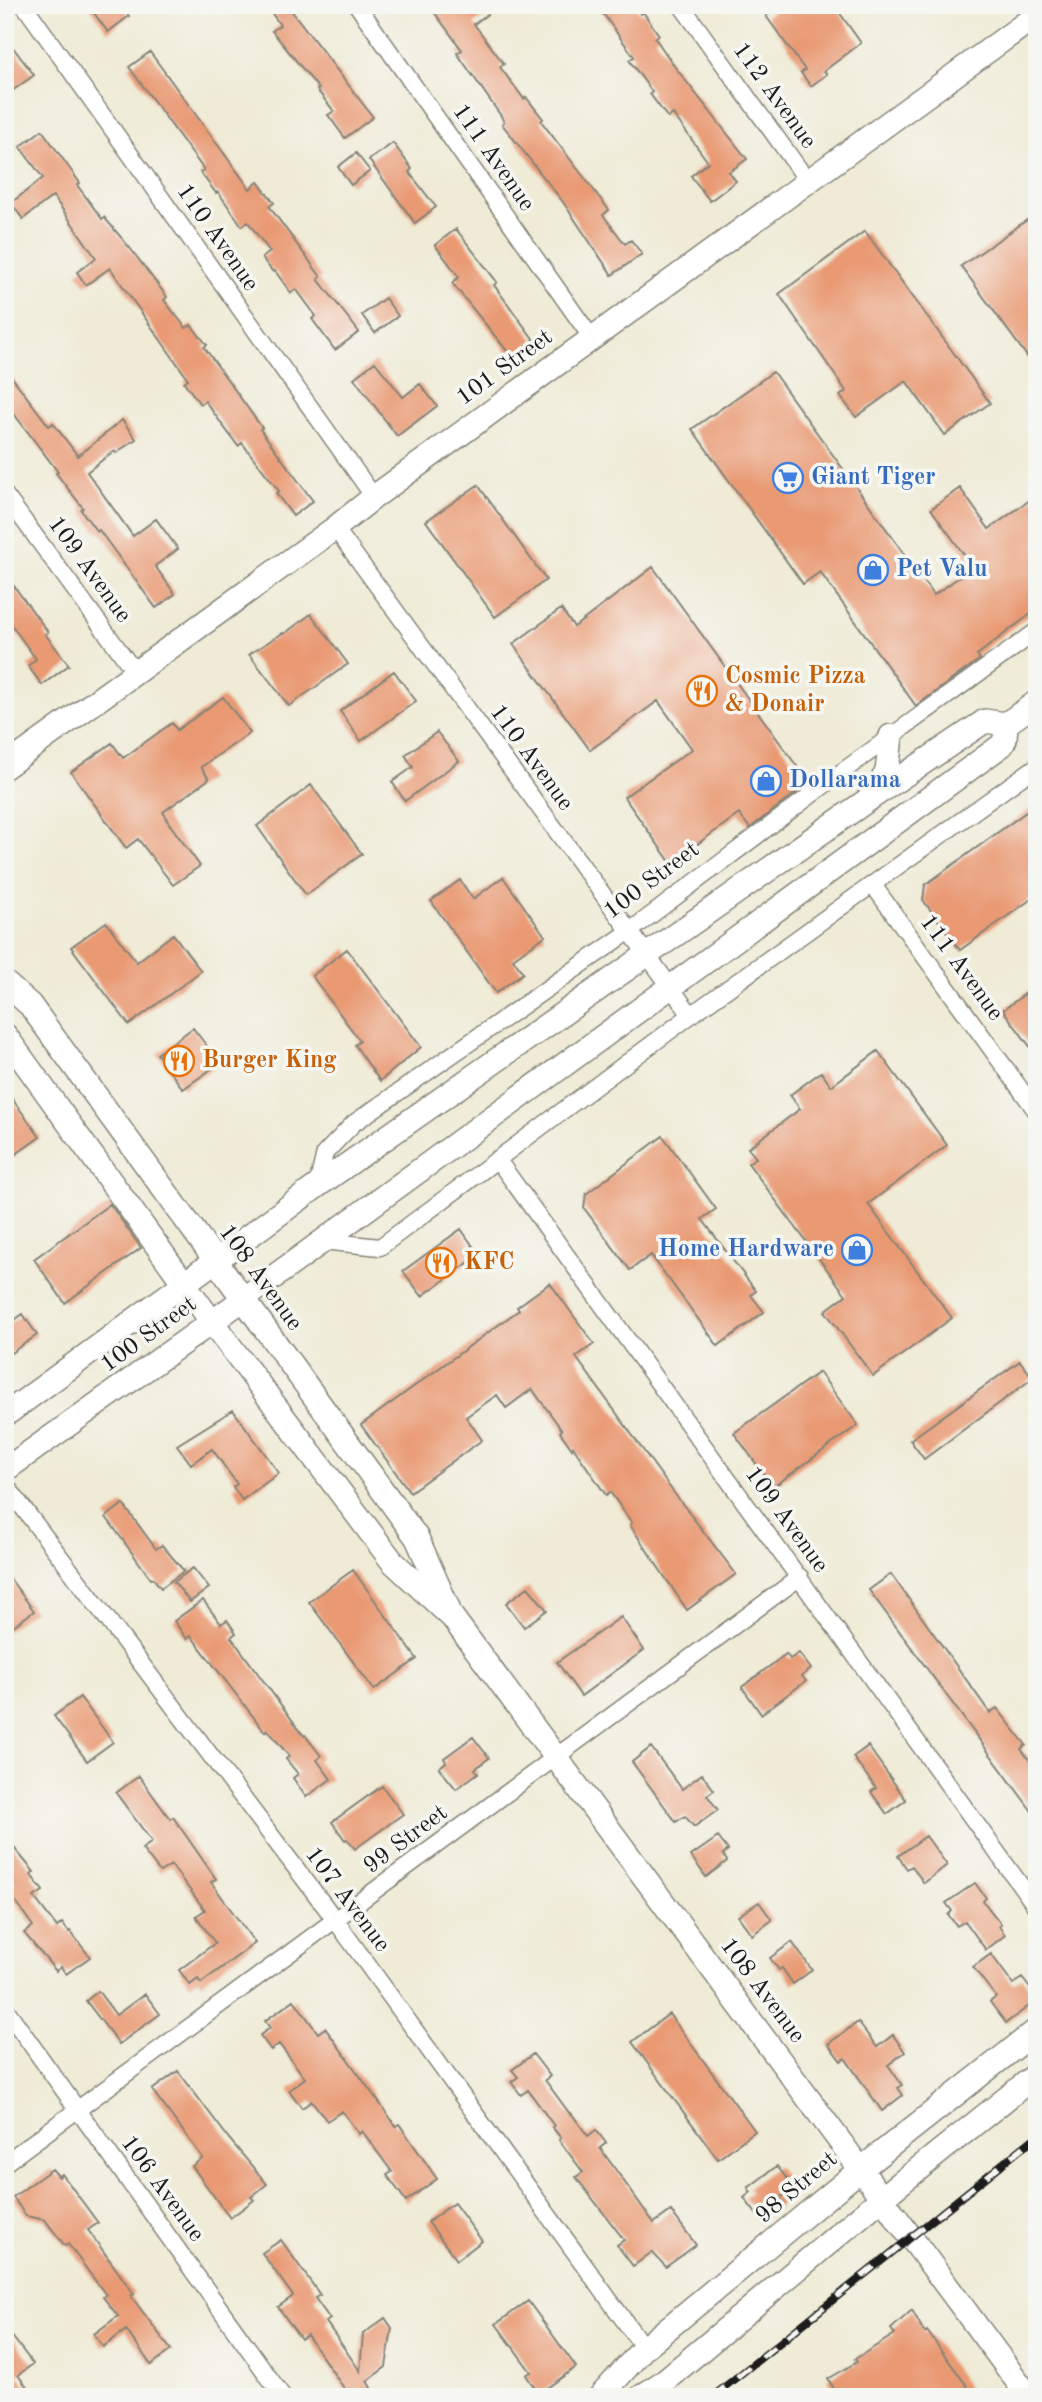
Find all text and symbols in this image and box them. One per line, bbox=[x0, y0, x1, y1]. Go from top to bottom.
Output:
street label: 112 Avenue bbox=[728, 38, 820, 154]
street label: 111 Avenue bbox=[447, 100, 539, 216]
street label: 110 Avenue bbox=[171, 180, 263, 296]
street label: 101 Street bbox=[453, 325, 557, 411]
supermarket icon: Giant Tiger bbox=[771, 461, 805, 495]
place label: Giant Tiger bbox=[811, 466, 936, 490]
street label: 109 Avenue bbox=[43, 512, 135, 628]
shop icon: Pet Valu bbox=[856, 553, 890, 587]
place label: Pet Valu bbox=[896, 558, 987, 582]
place label: Cosmic Pizza & Donair bbox=[725, 665, 866, 717]
restaurant icon: Cosmic Pizza & Donair bbox=[685, 674, 719, 708]
street label: 110 Avenue bbox=[485, 700, 577, 816]
shop icon: Dollarama bbox=[749, 764, 783, 798]
place label: Dollarama bbox=[789, 769, 901, 793]
street label: 100 Street bbox=[600, 838, 704, 924]
street label: 111 Avenue bbox=[915, 910, 1007, 1026]
restaurant icon: Burger King bbox=[162, 1044, 196, 1078]
place label: Burger King bbox=[202, 1049, 337, 1073]
street label: 108 Avenue bbox=[214, 1220, 306, 1336]
shop icon: Home Hardware bbox=[840, 1233, 874, 1267]
place label: Home Hardware bbox=[658, 1238, 834, 1262]
restaurant icon: KFC bbox=[424, 1246, 458, 1280]
place label: KFC bbox=[464, 1251, 514, 1275]
street label: 100 Street bbox=[97, 1292, 201, 1378]
street label: 109 Avenue bbox=[740, 1462, 832, 1578]
street label: 99 Street bbox=[360, 1801, 452, 1879]
street label: 107 Avenue bbox=[300, 1843, 394, 1957]
street label: 108 Avenue bbox=[715, 1934, 809, 2048]
street label: 106 Avenue bbox=[116, 2131, 208, 2247]
street label: 98 Street bbox=[752, 2147, 842, 2229]

